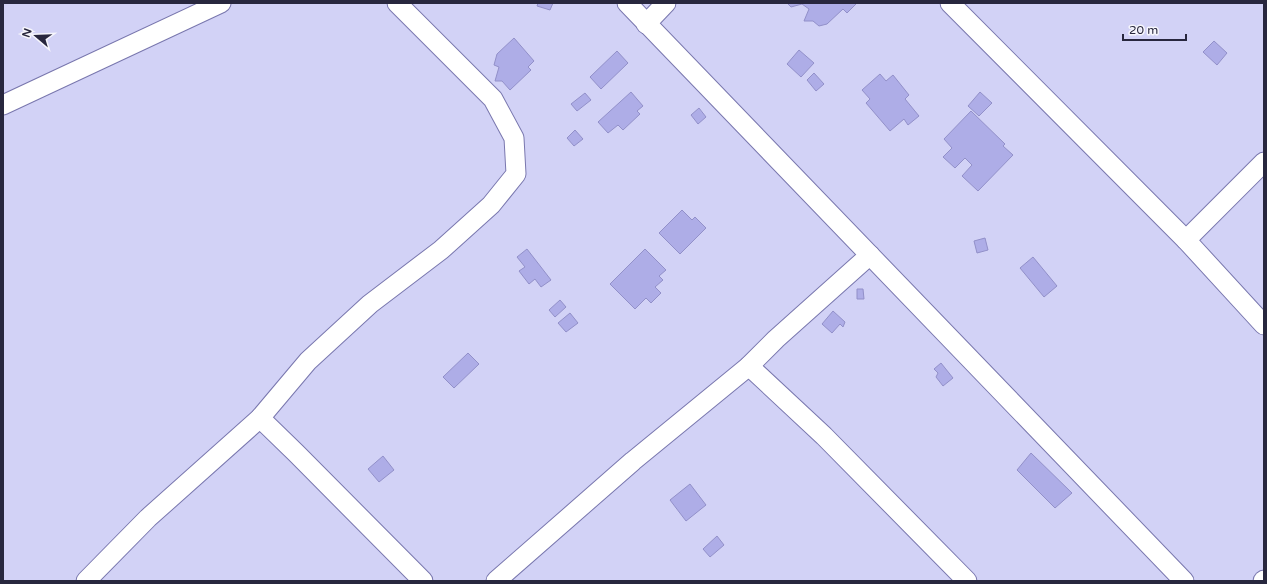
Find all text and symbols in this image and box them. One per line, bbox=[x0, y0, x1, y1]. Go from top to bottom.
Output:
north arrow bbox=[16, 16, 56, 56]
scale bar bbox=[1123, 16, 1186, 42]
text: 20 m bbox=[1129, 23, 1158, 37]
text: N bbox=[19, 27, 35, 39]

